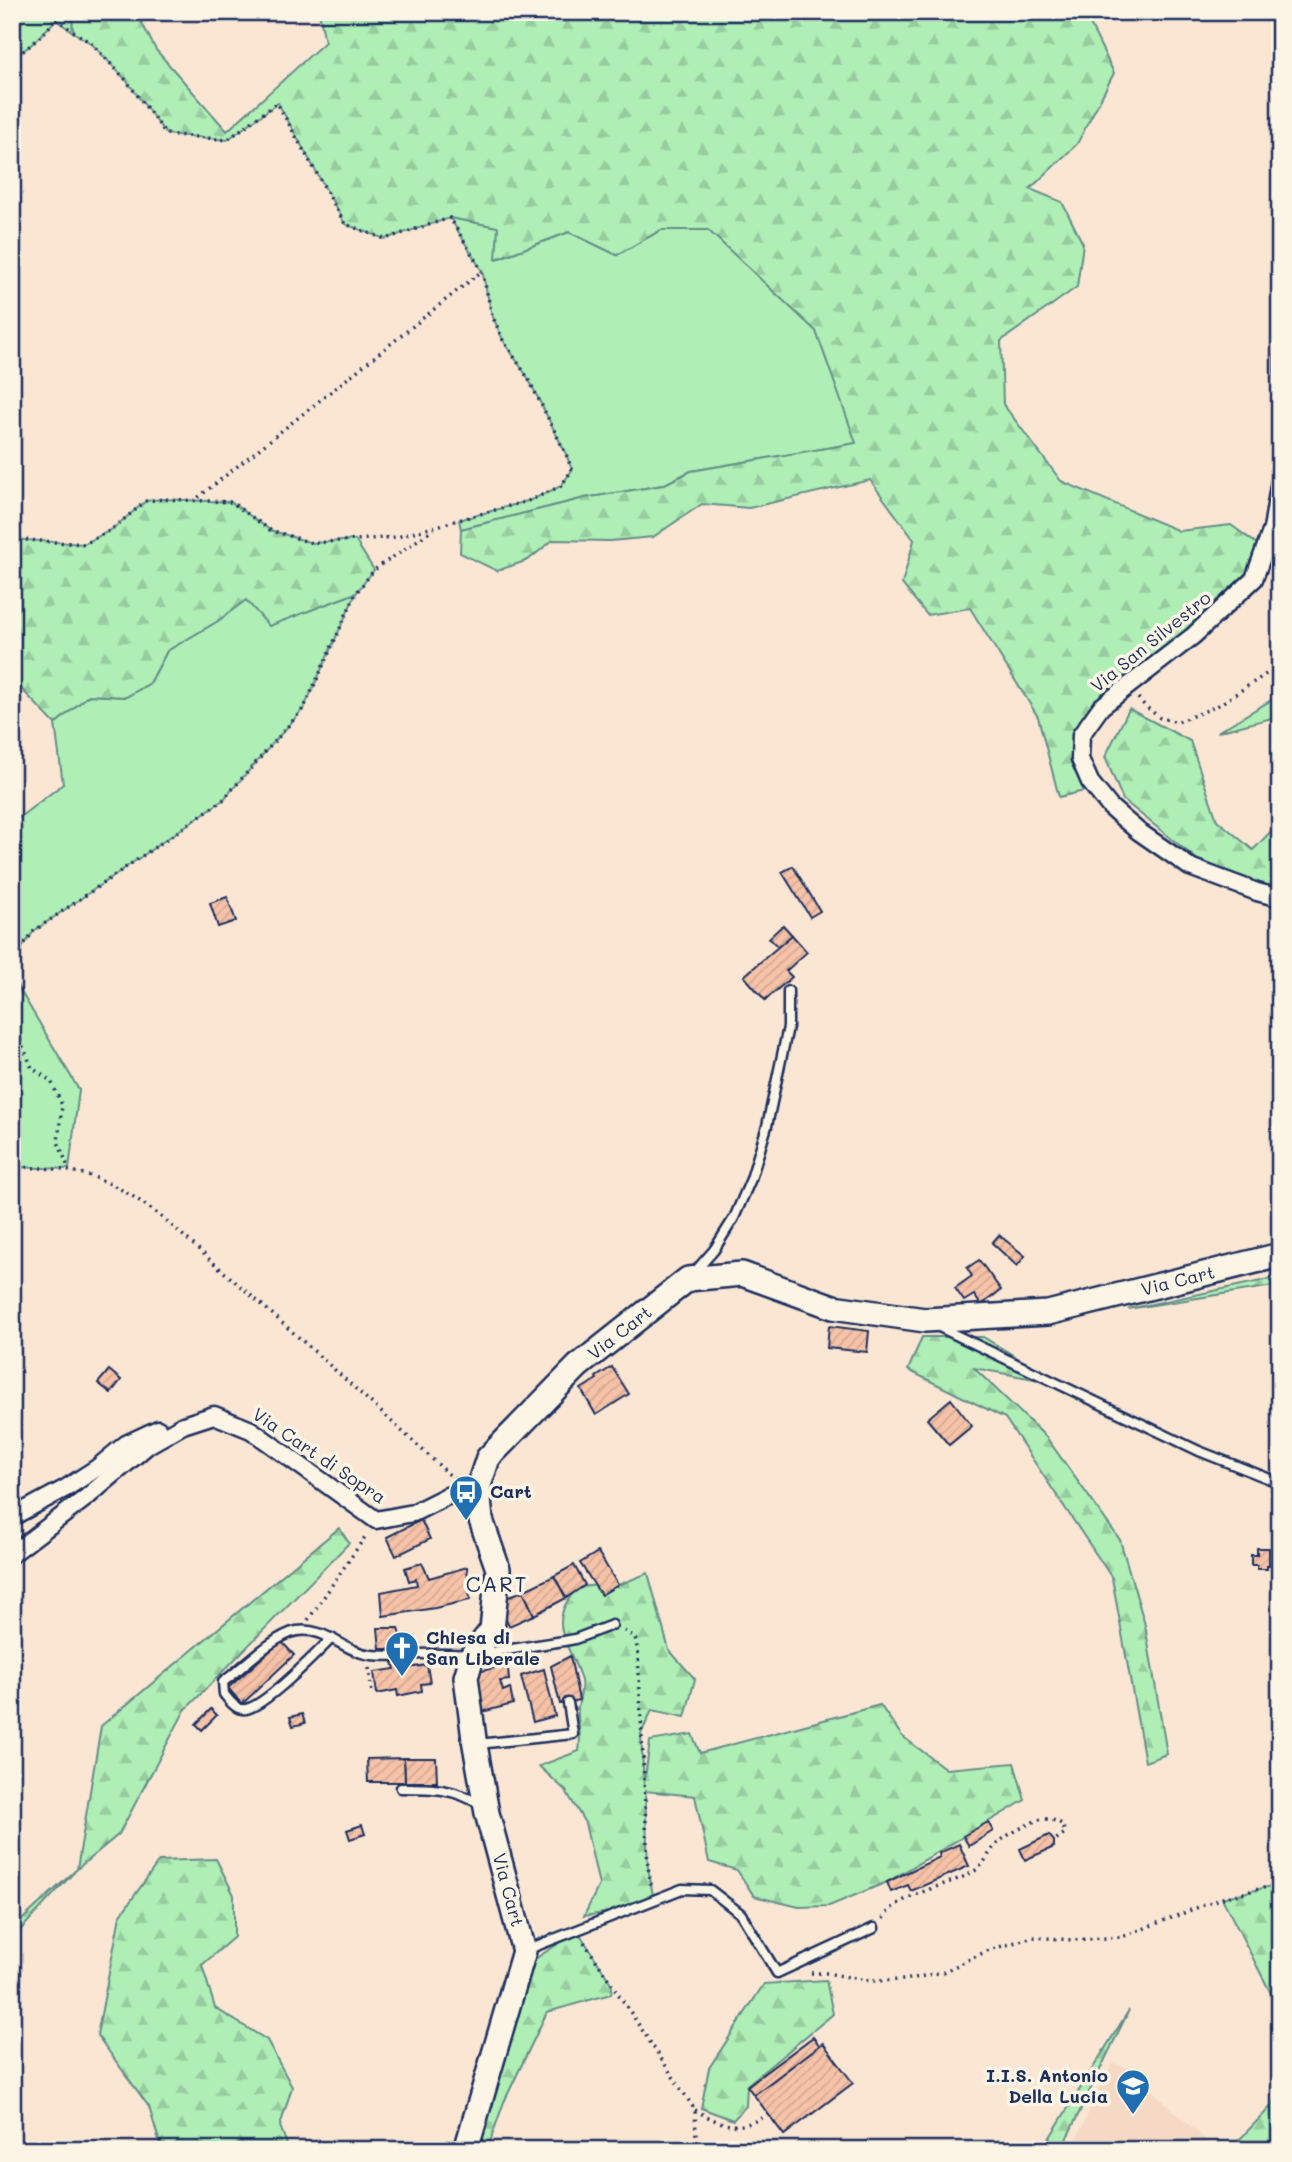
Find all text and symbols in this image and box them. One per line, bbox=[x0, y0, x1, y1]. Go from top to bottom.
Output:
street label: Via San Silvestro bbox=[1085, 585, 1216, 697]
street label: Via Cart bbox=[1138, 1259, 1217, 1301]
street label: Via Cart bbox=[582, 1300, 656, 1365]
street label: Via Cart di Sopra bbox=[248, 1402, 391, 1509]
bus stop icon: Cart bbox=[447, 1473, 485, 1522]
place label: Cart bbox=[490, 1479, 532, 1503]
district label: CART bbox=[466, 1570, 528, 1597]
place label: Chiesa di San Liberale bbox=[426, 1625, 540, 1670]
church icon: Chiesa di San Liberale bbox=[383, 1629, 421, 1678]
street label: Via Cart bbox=[488, 1850, 530, 1929]
place label: I.I.S. Antonio Della Lucia bbox=[986, 2063, 1108, 2108]
school or university icon: I.I.S. Antonio Della Lucia bbox=[1114, 2067, 1152, 2116]

